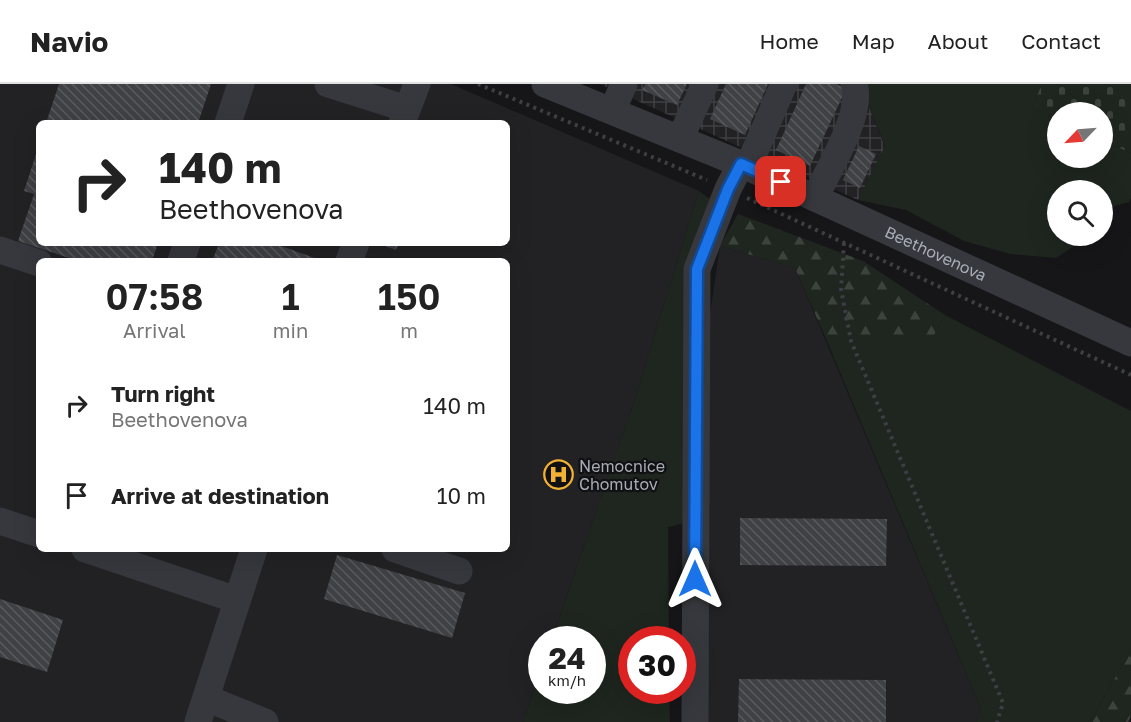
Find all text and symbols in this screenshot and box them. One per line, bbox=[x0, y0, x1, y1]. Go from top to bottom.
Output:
text: Navio bbox=[30, 25, 108, 58]
text: Home bbox=[759, 28, 819, 54]
text: Map bbox=[852, 28, 895, 54]
text: About bbox=[928, 28, 988, 54]
text: Contact bbox=[1021, 28, 1101, 54]
north arrow bbox=[1047, 102, 1113, 168]
map controls bbox=[1047, 102, 1113, 246]
text: 140 m bbox=[159, 142, 281, 192]
icon: right bbox=[60, 144, 138, 222]
pin bbox=[755, 156, 806, 207]
icon: arrive bbox=[764, 165, 797, 198]
button: search bbox=[1047, 180, 1113, 246]
text: Beethovenova bbox=[159, 193, 344, 225]
street label: Beethovenova bbox=[882, 221, 990, 285]
text: 07:58 bbox=[106, 275, 203, 318]
text: 1 bbox=[281, 275, 300, 318]
text: 150 bbox=[378, 275, 440, 318]
text: Arrival bbox=[123, 318, 186, 342]
text: min bbox=[273, 318, 308, 342]
text: m bbox=[400, 318, 418, 342]
text: Turn right bbox=[111, 380, 215, 407]
icon: right bbox=[60, 389, 93, 422]
text: 140 m bbox=[423, 392, 486, 419]
text: Beethovenova bbox=[111, 407, 248, 431]
place label: Nemocnice Chomutov bbox=[579, 456, 665, 494]
hospital icon: Nemocnice Chomutov bbox=[542, 459, 574, 491]
icon: arrive bbox=[60, 479, 93, 512]
text: Arrive at destination bbox=[111, 482, 329, 509]
text: 10 m bbox=[437, 482, 486, 509]
position arrow bbox=[663, 547, 727, 611]
speed limit sign: 30 bbox=[618, 626, 696, 704]
text: 24 bbox=[548, 640, 586, 676]
text: km/h bbox=[548, 671, 586, 689]

